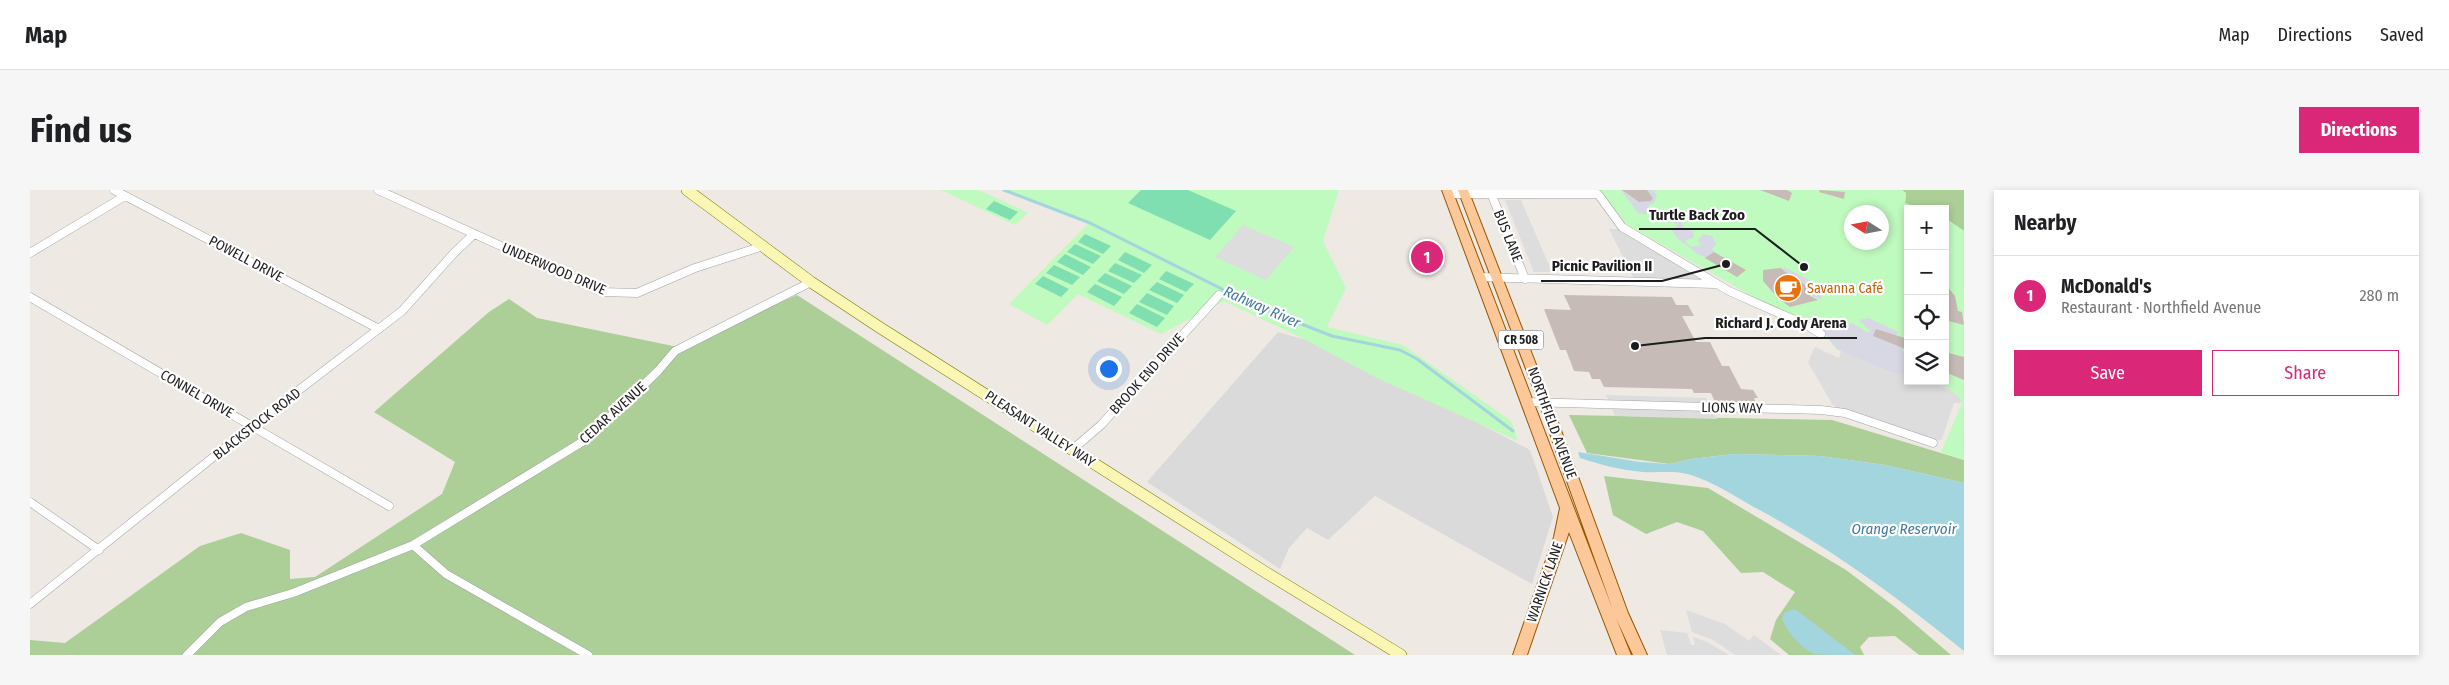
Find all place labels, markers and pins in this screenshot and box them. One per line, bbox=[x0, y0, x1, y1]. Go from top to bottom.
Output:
callout: Turtle Back Zoo bbox=[1639, 199, 1755, 229]
pin: 1 bbox=[1411, 238, 1443, 276]
callout: Picnic Pavilion II bbox=[1541, 251, 1662, 281]
cafe icon: Savanna Café bbox=[1773, 273, 1803, 303]
place label: Savanna Café bbox=[1807, 280, 1883, 297]
callout: Richard J. Cody Arena bbox=[1705, 308, 1857, 338]

